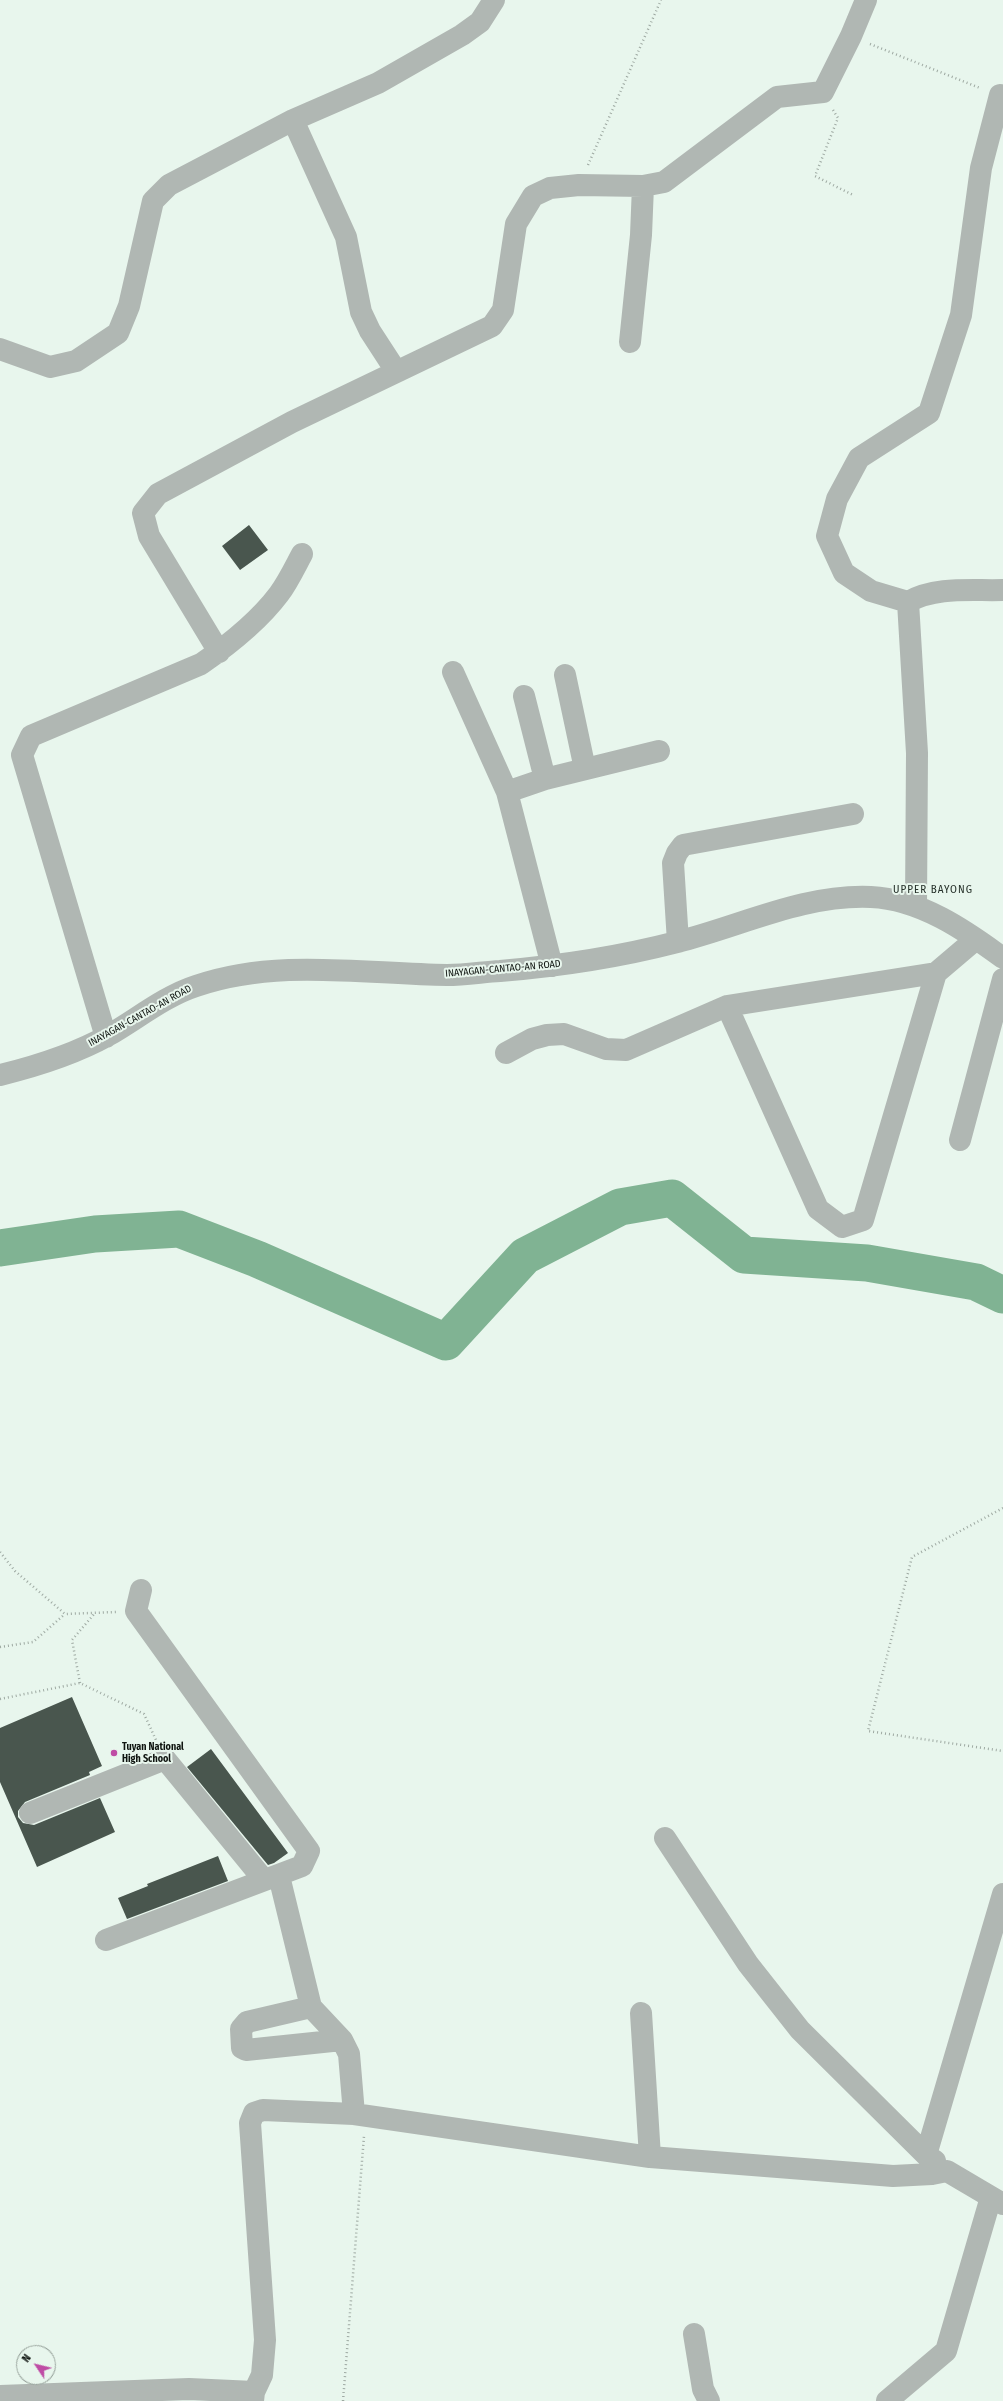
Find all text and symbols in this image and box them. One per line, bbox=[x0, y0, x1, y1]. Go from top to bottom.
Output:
district label: UPPER BAYONG bbox=[893, 883, 973, 897]
street label: INAYAGAN-CANTAO-AN ROAD bbox=[445, 958, 561, 980]
street label: INAYAGAN-CANTAO-AN ROAD bbox=[86, 983, 194, 1049]
place label: Tuyan National High School bbox=[122, 1741, 184, 1764]
marker: Tuyan National High School bbox=[109, 1748, 119, 1758]
north arrow bbox=[16, 2345, 56, 2385]
text: N bbox=[19, 2352, 34, 2365]

